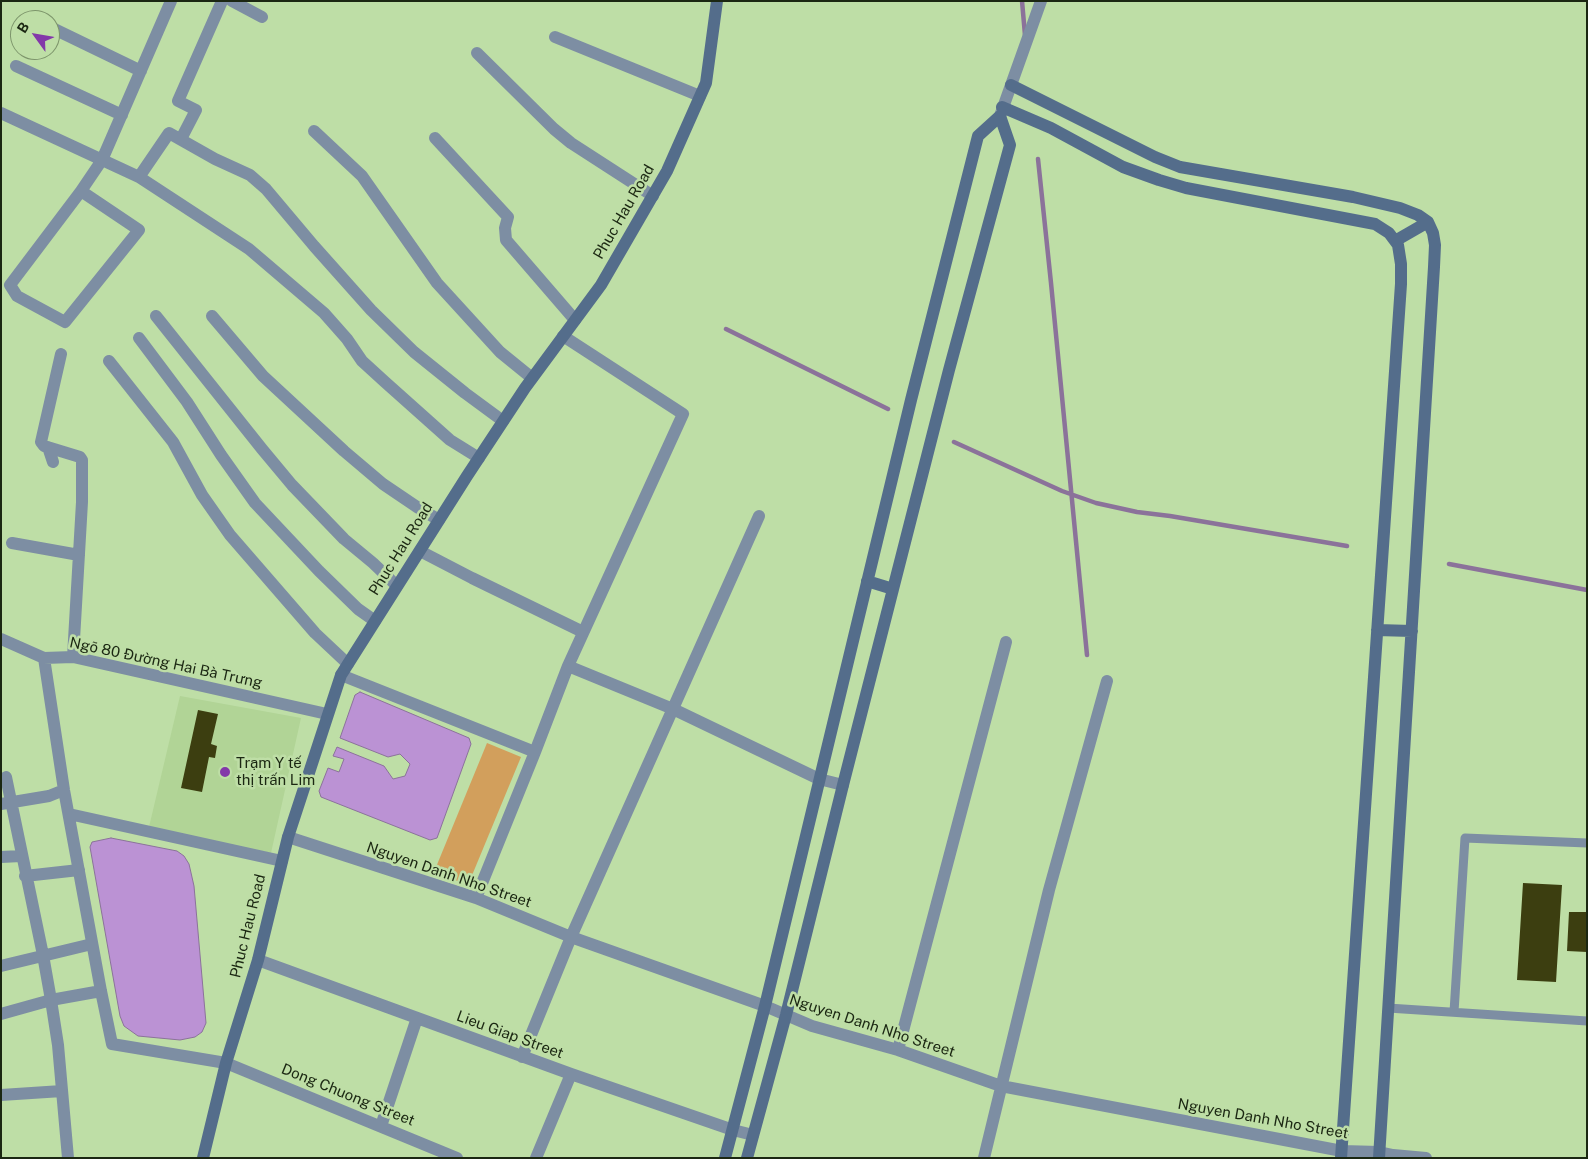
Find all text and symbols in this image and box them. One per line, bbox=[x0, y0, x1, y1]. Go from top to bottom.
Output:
north arrow bbox=[10, 10, 60, 60]
text: B bbox=[14, 19, 32, 36]
street label: Phuc Hau Road bbox=[590, 161, 658, 263]
street label: Phuc Hau Road bbox=[365, 499, 437, 599]
street label: Ngõ 80 Đường Hai Bà Trưng bbox=[68, 634, 264, 692]
place label: Trạm Y tế thị trấn Lim bbox=[236, 754, 315, 789]
marker: Trạm Y tế thị trấn Lim bbox=[218, 765, 232, 779]
street label: Nguyen Danh Nho Street bbox=[364, 838, 534, 912]
street label: Phuc Hau Road bbox=[226, 872, 270, 980]
street label: Nguyen Danh Nho Street bbox=[787, 991, 957, 1061]
street label: Lieu Giap Street bbox=[454, 1007, 566, 1063]
street label: Dong Chuong Street bbox=[279, 1060, 417, 1130]
street label: Nguyen Danh Nho Street bbox=[1176, 1095, 1350, 1143]

